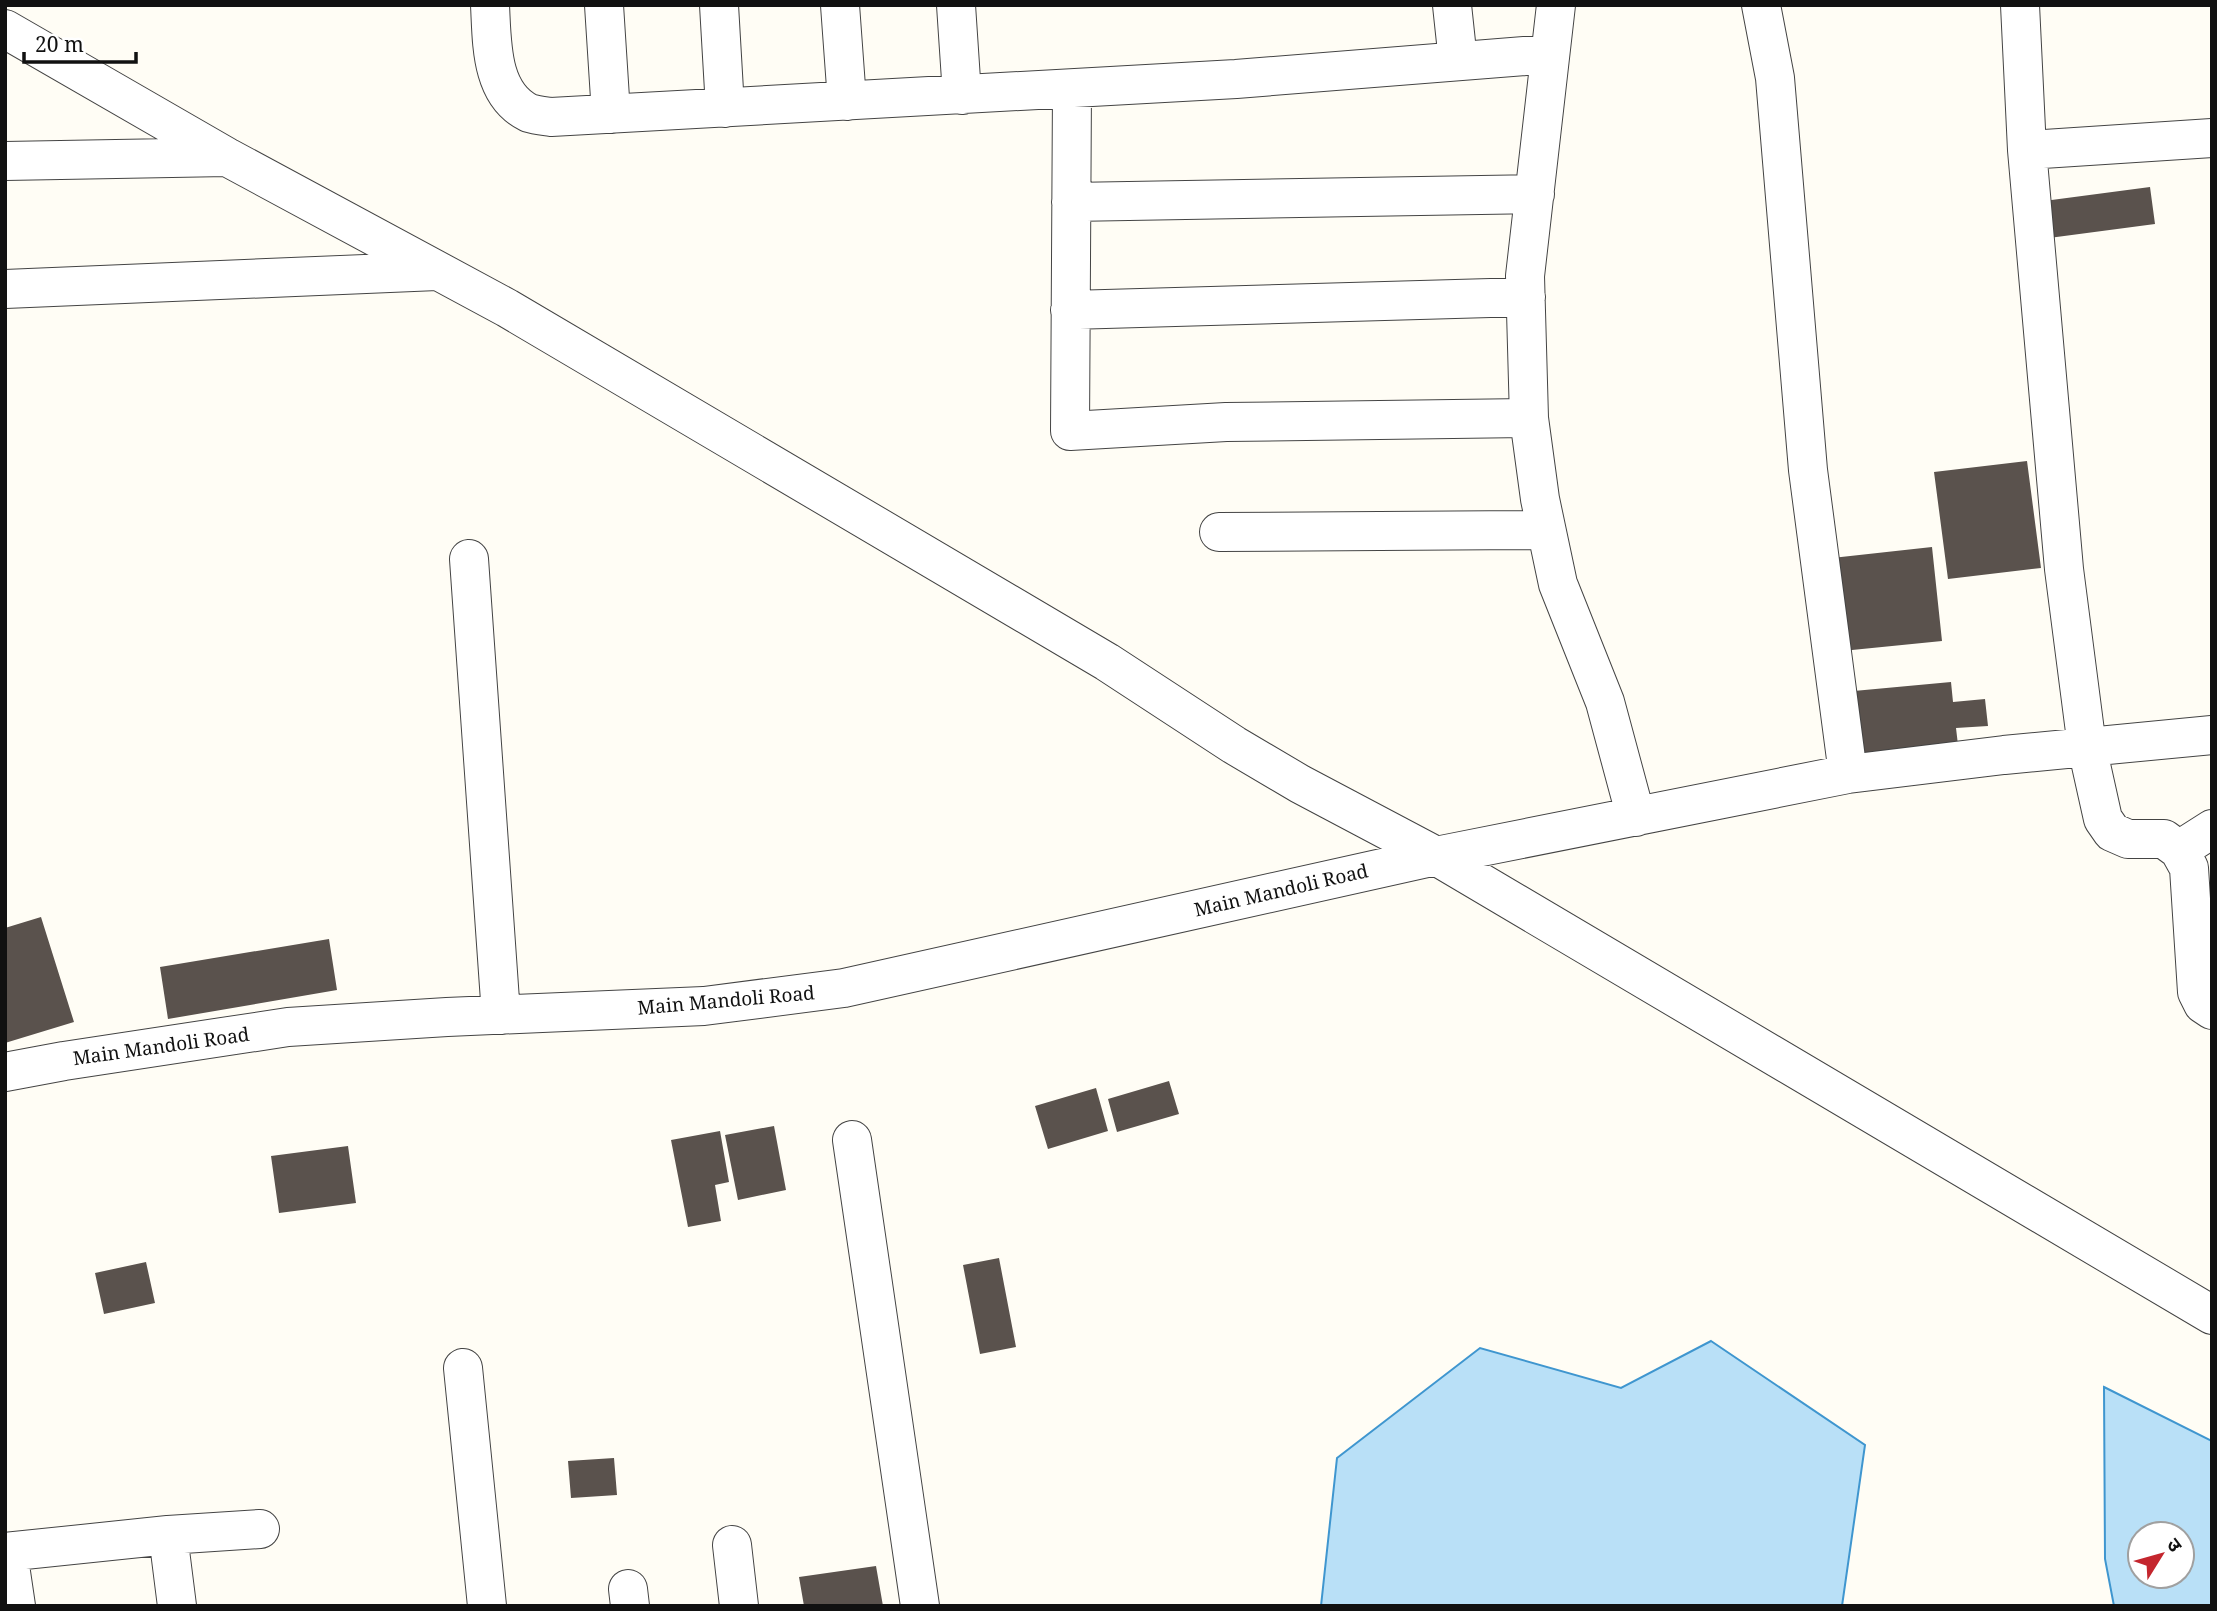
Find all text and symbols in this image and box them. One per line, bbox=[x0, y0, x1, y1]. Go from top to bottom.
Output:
scale bar bbox=[24, 21, 136, 65]
text: 20 m bbox=[35, 30, 84, 58]
street label: Main Mandoli Road bbox=[1191, 857, 1371, 923]
street label: Main Mandoli Road bbox=[636, 979, 816, 1021]
street label: Main Mandoli Road bbox=[71, 1021, 251, 1071]
north arrow bbox=[2126, 1520, 2196, 1590]
text: उ bbox=[2161, 1533, 2189, 1558]

